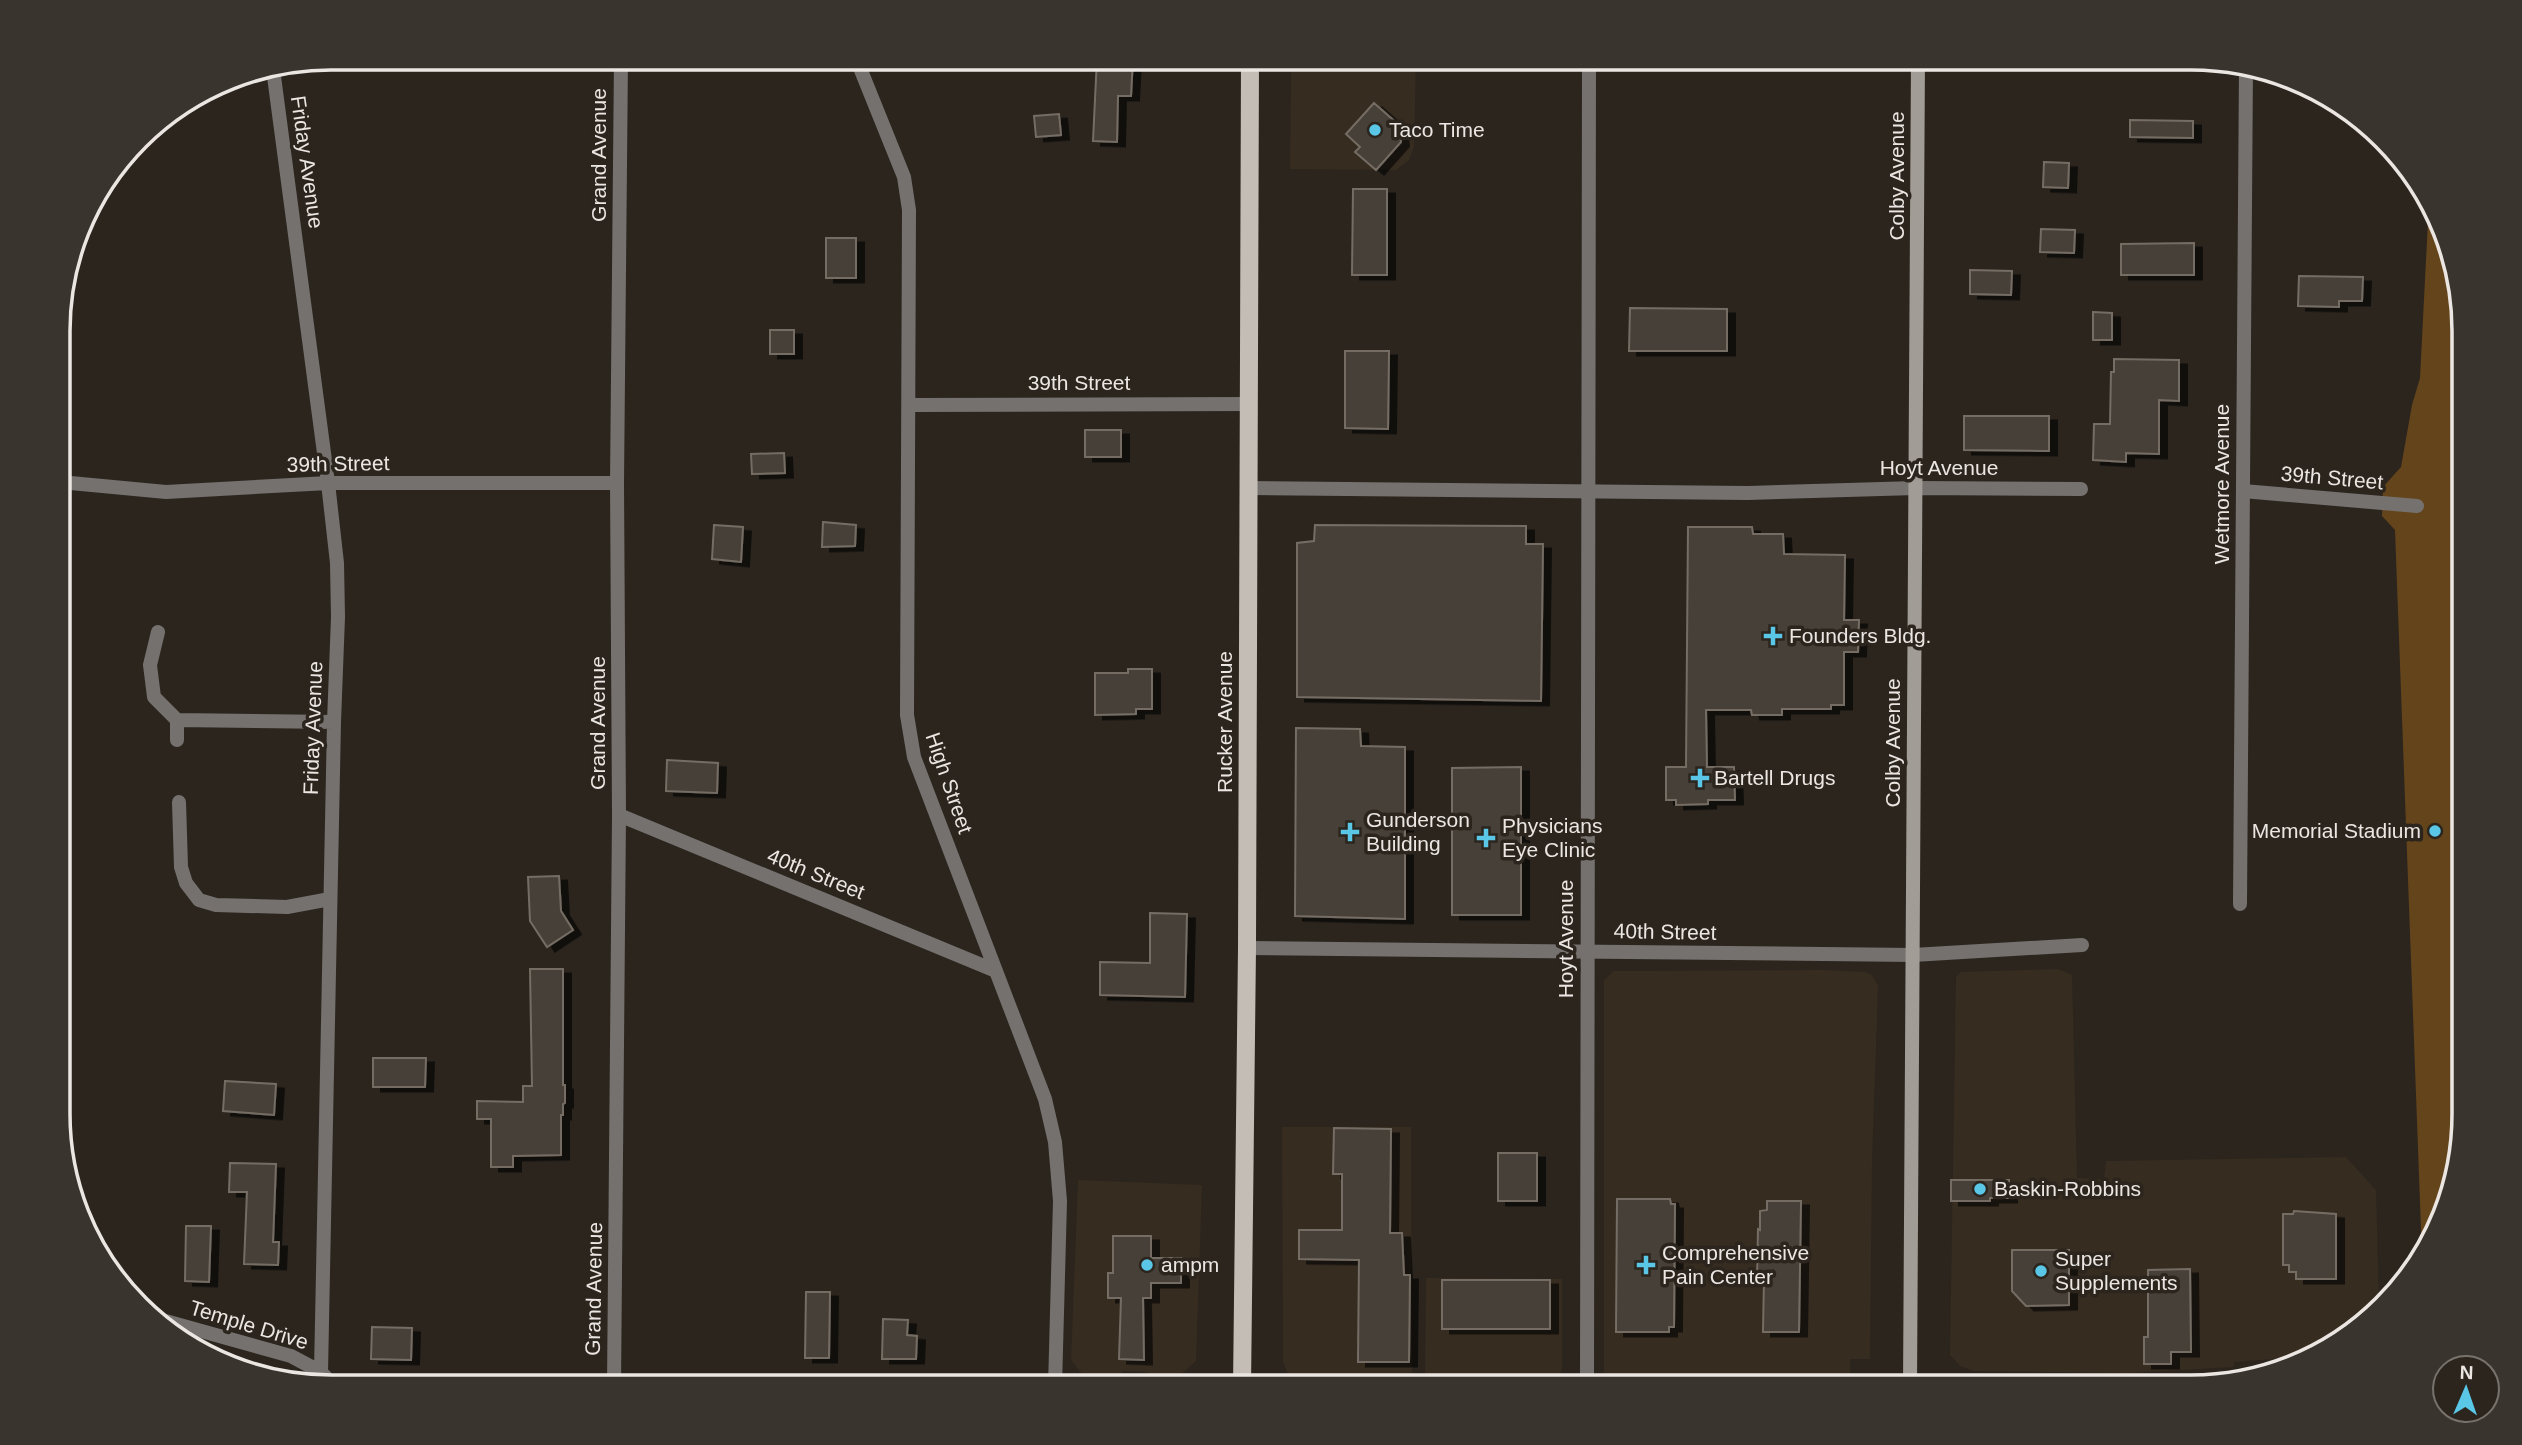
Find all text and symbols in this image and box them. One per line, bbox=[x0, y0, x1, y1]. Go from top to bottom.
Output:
street label: Grand Avenue bbox=[587, 88, 610, 222]
street label: Friday Avenue bbox=[287, 94, 328, 230]
street label: Colby Avenue bbox=[1885, 111, 1908, 241]
place label: Taco Time bbox=[1389, 118, 1485, 141]
marker: Taco Time bbox=[1367, 122, 1383, 138]
street label: 39th Street bbox=[1028, 371, 1131, 394]
street label: Wetmore Avenue bbox=[2210, 404, 2233, 564]
street label: 39th Street bbox=[286, 451, 390, 476]
street label: Hoyt Avenue bbox=[1880, 456, 1998, 479]
street label: 39th Street bbox=[2280, 462, 2384, 493]
place label: Founders Bldg. bbox=[1789, 624, 1931, 647]
marker: Founders Bldg. bbox=[1763, 626, 1783, 646]
street label: Rucker Avenue bbox=[1213, 651, 1236, 793]
street label: Grand Avenue bbox=[586, 656, 609, 790]
street label: Friday Avenue bbox=[299, 661, 326, 795]
street label: Colby Avenue bbox=[1881, 678, 1904, 808]
street label: High Street bbox=[921, 729, 977, 836]
place label: Bartell Drugs bbox=[1714, 766, 1835, 789]
marker: Bartell Drugs bbox=[1692, 770, 1708, 786]
place label: Gunderson Building bbox=[1366, 808, 1470, 855]
place label: Physicians Eye Clinic bbox=[1502, 814, 1602, 861]
place label: Memorial Stadium bbox=[2252, 819, 2421, 842]
marker: Gunderson Building bbox=[1340, 822, 1360, 842]
marker: Memorial Stadium bbox=[2427, 823, 2443, 839]
marker: Physicians Eye Clinic bbox=[1476, 828, 1496, 848]
street label: 40th Street bbox=[764, 844, 868, 904]
street label: Hoyt Avenue bbox=[1554, 880, 1577, 998]
street label: 40th Street bbox=[1613, 919, 1717, 944]
place label: Baskin-Robbins bbox=[1994, 1177, 2141, 1200]
marker: Baskin-Robbins bbox=[1972, 1181, 1988, 1197]
street label: Grand Avenue bbox=[581, 1222, 606, 1356]
place label: Comprehensive Pain Center bbox=[1662, 1241, 1809, 1288]
place label: Super Supplements bbox=[2055, 1247, 2178, 1294]
place label: ampm bbox=[1161, 1253, 1219, 1276]
marker: Comprehensive Pain Center bbox=[1636, 1255, 1656, 1275]
marker: ampm bbox=[1139, 1257, 1155, 1273]
marker: Super Supplements bbox=[2033, 1263, 2049, 1279]
street label: Temple Drive bbox=[187, 1296, 311, 1353]
north arrow bbox=[2431, 1354, 2501, 1424]
text: N bbox=[2459, 1362, 2474, 1383]

